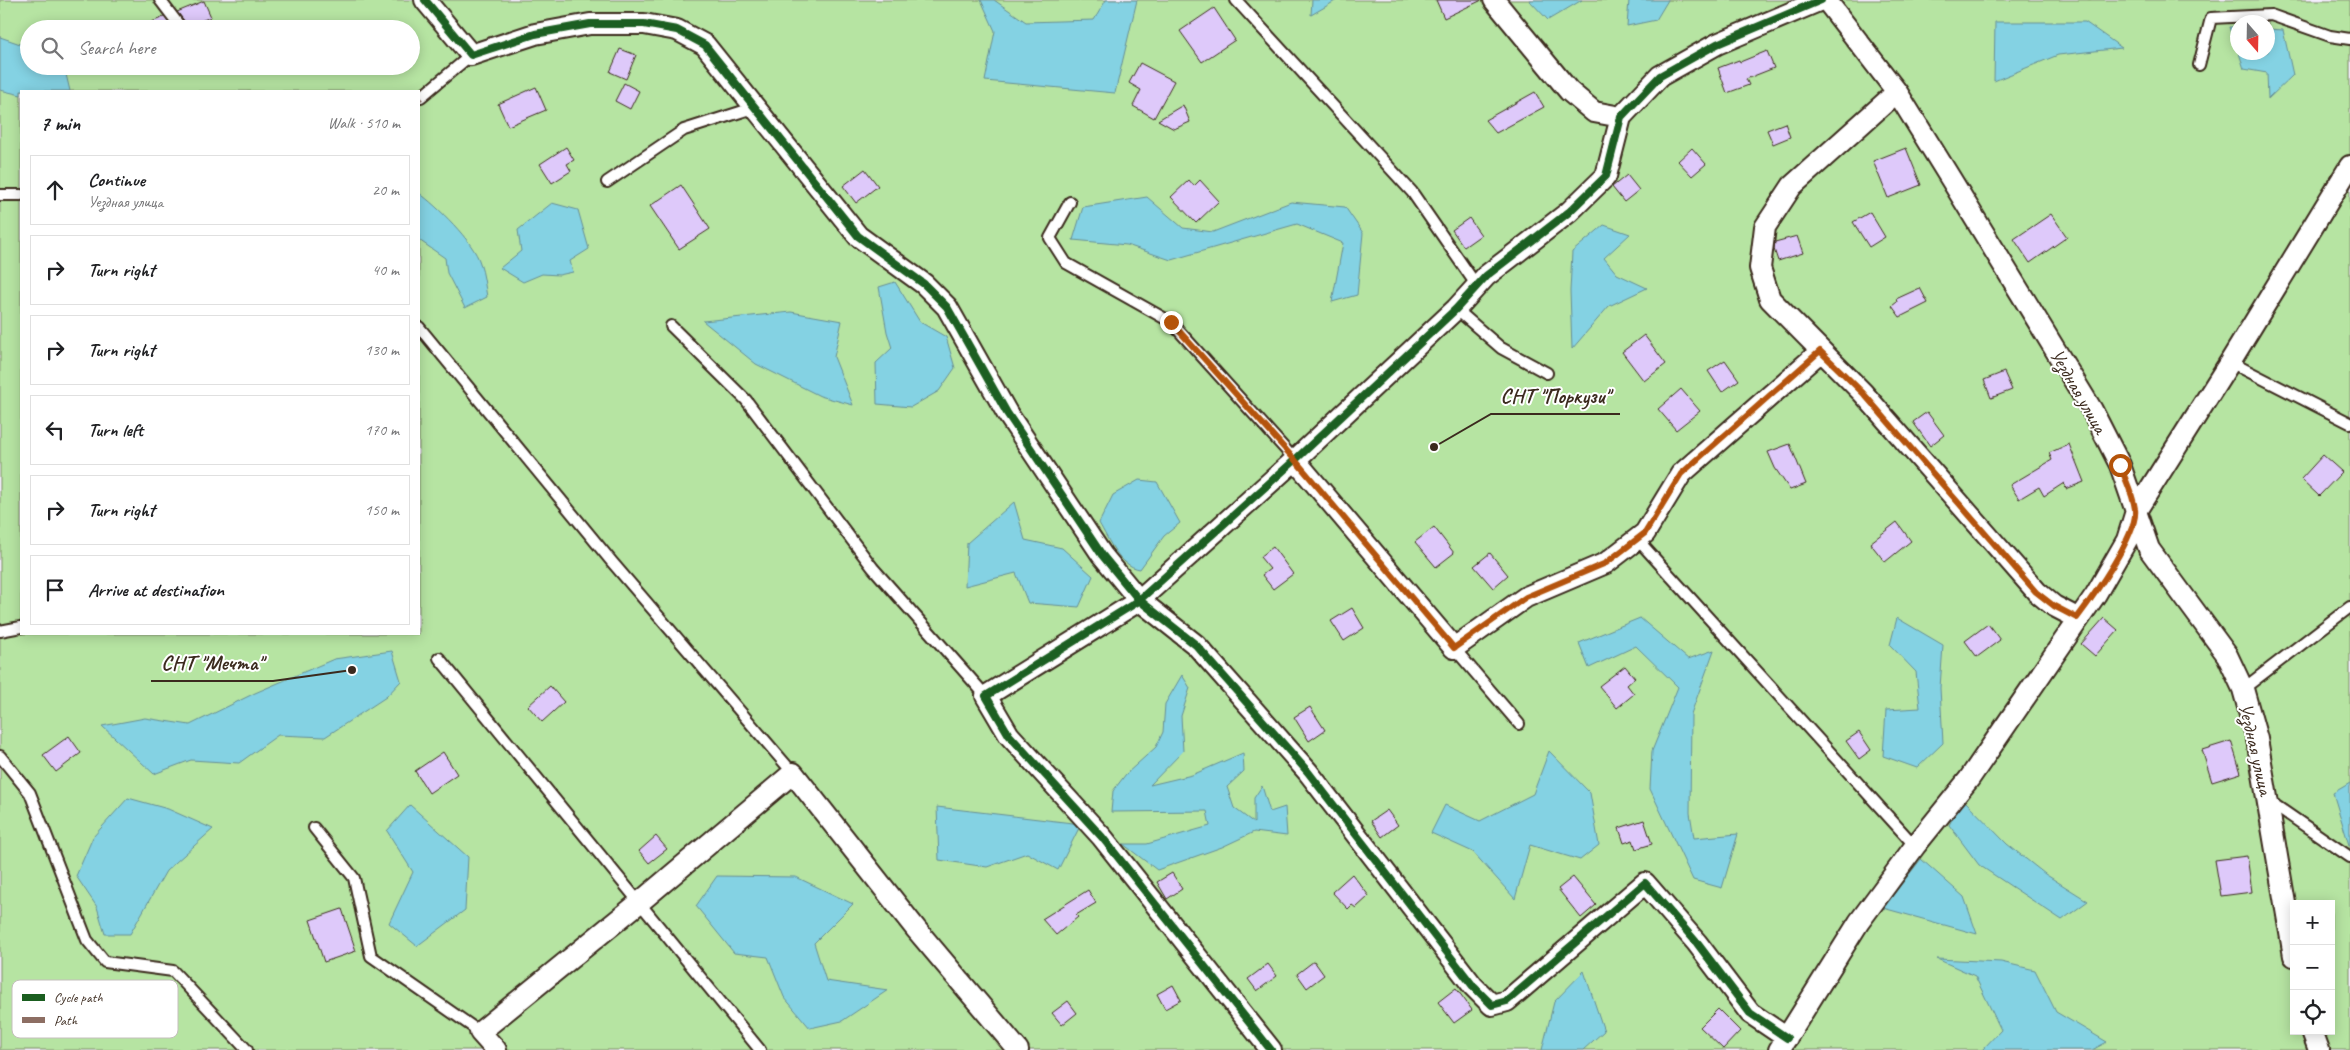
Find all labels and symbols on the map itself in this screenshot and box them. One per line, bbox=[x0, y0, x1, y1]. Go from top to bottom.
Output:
north arrow bbox=[2230, 15, 2275, 60]
route end bbox=[1160, 311, 1183, 334]
street label: Уездная улица bbox=[2043, 344, 2114, 440]
callout: СНТ "Поркузи" bbox=[1491, 378, 1620, 414]
text: СНТ "Поркузи" bbox=[1500, 383, 1615, 410]
route start bbox=[2109, 454, 2132, 477]
callout: СНТ "Мечта" bbox=[151, 645, 273, 681]
text: СНТ "Мечта" bbox=[161, 650, 268, 676]
street label: Уездная улица bbox=[2232, 701, 2279, 800]
legend bbox=[12, 980, 178, 1038]
text: Cycle path bbox=[54, 989, 103, 1006]
text: Path bbox=[54, 1012, 78, 1029]

